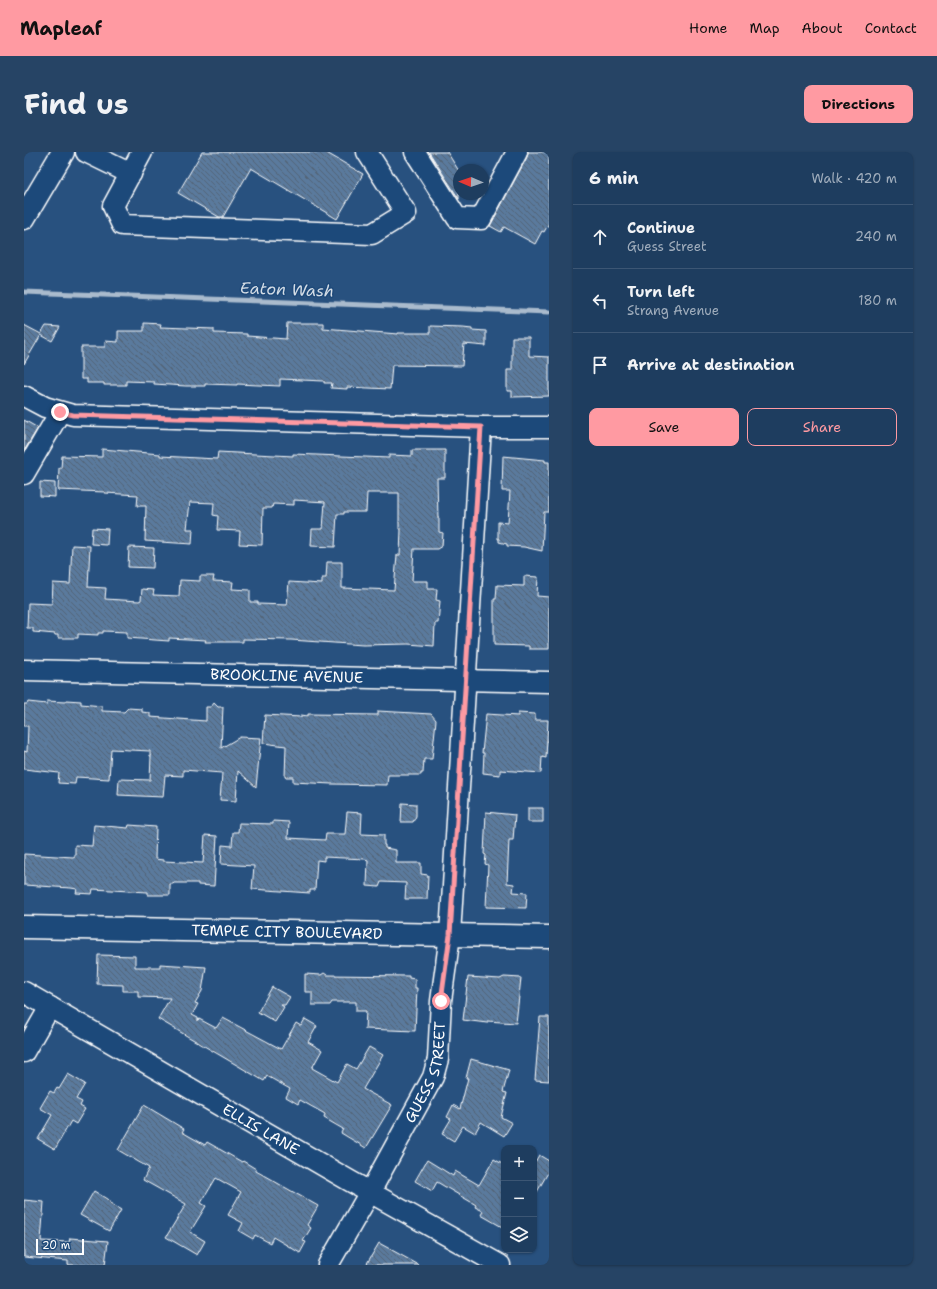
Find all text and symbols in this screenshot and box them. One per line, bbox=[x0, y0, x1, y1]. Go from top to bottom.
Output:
text: Mapleaf bbox=[20, 16, 102, 41]
text: Home bbox=[689, 19, 728, 37]
text: Map bbox=[750, 19, 780, 37]
text: About bbox=[802, 19, 843, 37]
text: Contact bbox=[865, 19, 917, 37]
text: Find us bbox=[24, 85, 129, 123]
button: Directions bbox=[804, 85, 913, 123]
north arrow bbox=[453, 164, 489, 200]
text: 6 min bbox=[589, 167, 639, 189]
text: Walk · 420 m bbox=[811, 170, 897, 187]
text: Continue bbox=[627, 218, 695, 238]
icon: ahead bbox=[589, 226, 611, 248]
text: 240 m bbox=[855, 228, 897, 245]
text: Guess Street bbox=[627, 238, 707, 255]
water label: Eaton Wash bbox=[240, 277, 334, 302]
text: Turn left bbox=[627, 282, 695, 302]
icon: left bbox=[589, 290, 611, 312]
text: 180 m bbox=[858, 292, 897, 309]
text: Strang Avenue bbox=[627, 302, 719, 319]
icon: arrive bbox=[589, 354, 611, 376]
text: Arrive at destination bbox=[627, 355, 795, 375]
route end bbox=[51, 403, 69, 421]
button: Save bbox=[589, 408, 739, 446]
button: Share bbox=[747, 408, 897, 446]
street label: BROOKLINE AVENUE bbox=[210, 664, 364, 688]
street label: TEMPLE CITY BOULEVARD bbox=[191, 920, 383, 944]
route start bbox=[432, 992, 450, 1010]
street label: GUESS STREET bbox=[400, 1021, 450, 1126]
street label: ELLIS LANE bbox=[219, 1099, 303, 1160]
map controls bbox=[501, 1145, 537, 1253]
button: + bbox=[501, 1145, 537, 1181]
button: − bbox=[501, 1181, 537, 1217]
button: layers bbox=[501, 1217, 537, 1253]
scale bar bbox=[36, 1237, 84, 1256]
text: 20 m bbox=[42, 1238, 70, 1253]

